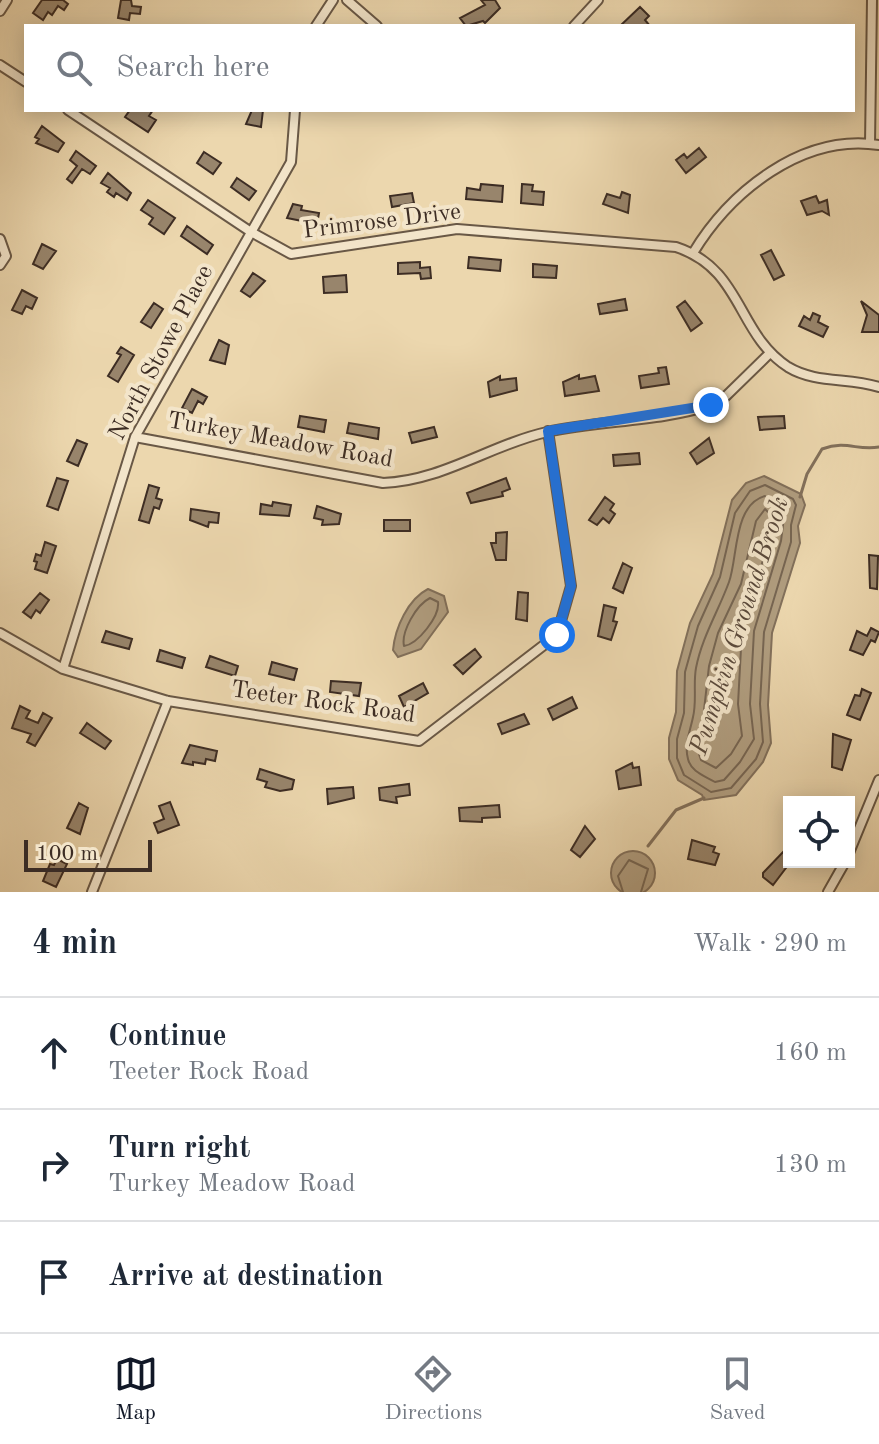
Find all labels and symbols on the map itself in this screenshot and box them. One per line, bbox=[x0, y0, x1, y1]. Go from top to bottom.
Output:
street label: Primrose Drive bbox=[301, 200, 463, 244]
street label: North Stowe Place bbox=[106, 261, 218, 445]
route end bbox=[693, 387, 729, 423]
street label: Turkey Meadow Road bbox=[165, 409, 395, 473]
water label: Pumpkin Ground Brook bbox=[686, 494, 794, 759]
route start bbox=[539, 617, 575, 653]
street label: Teeter Rock Road bbox=[229, 678, 417, 728]
scale bar bbox=[24, 836, 152, 872]

